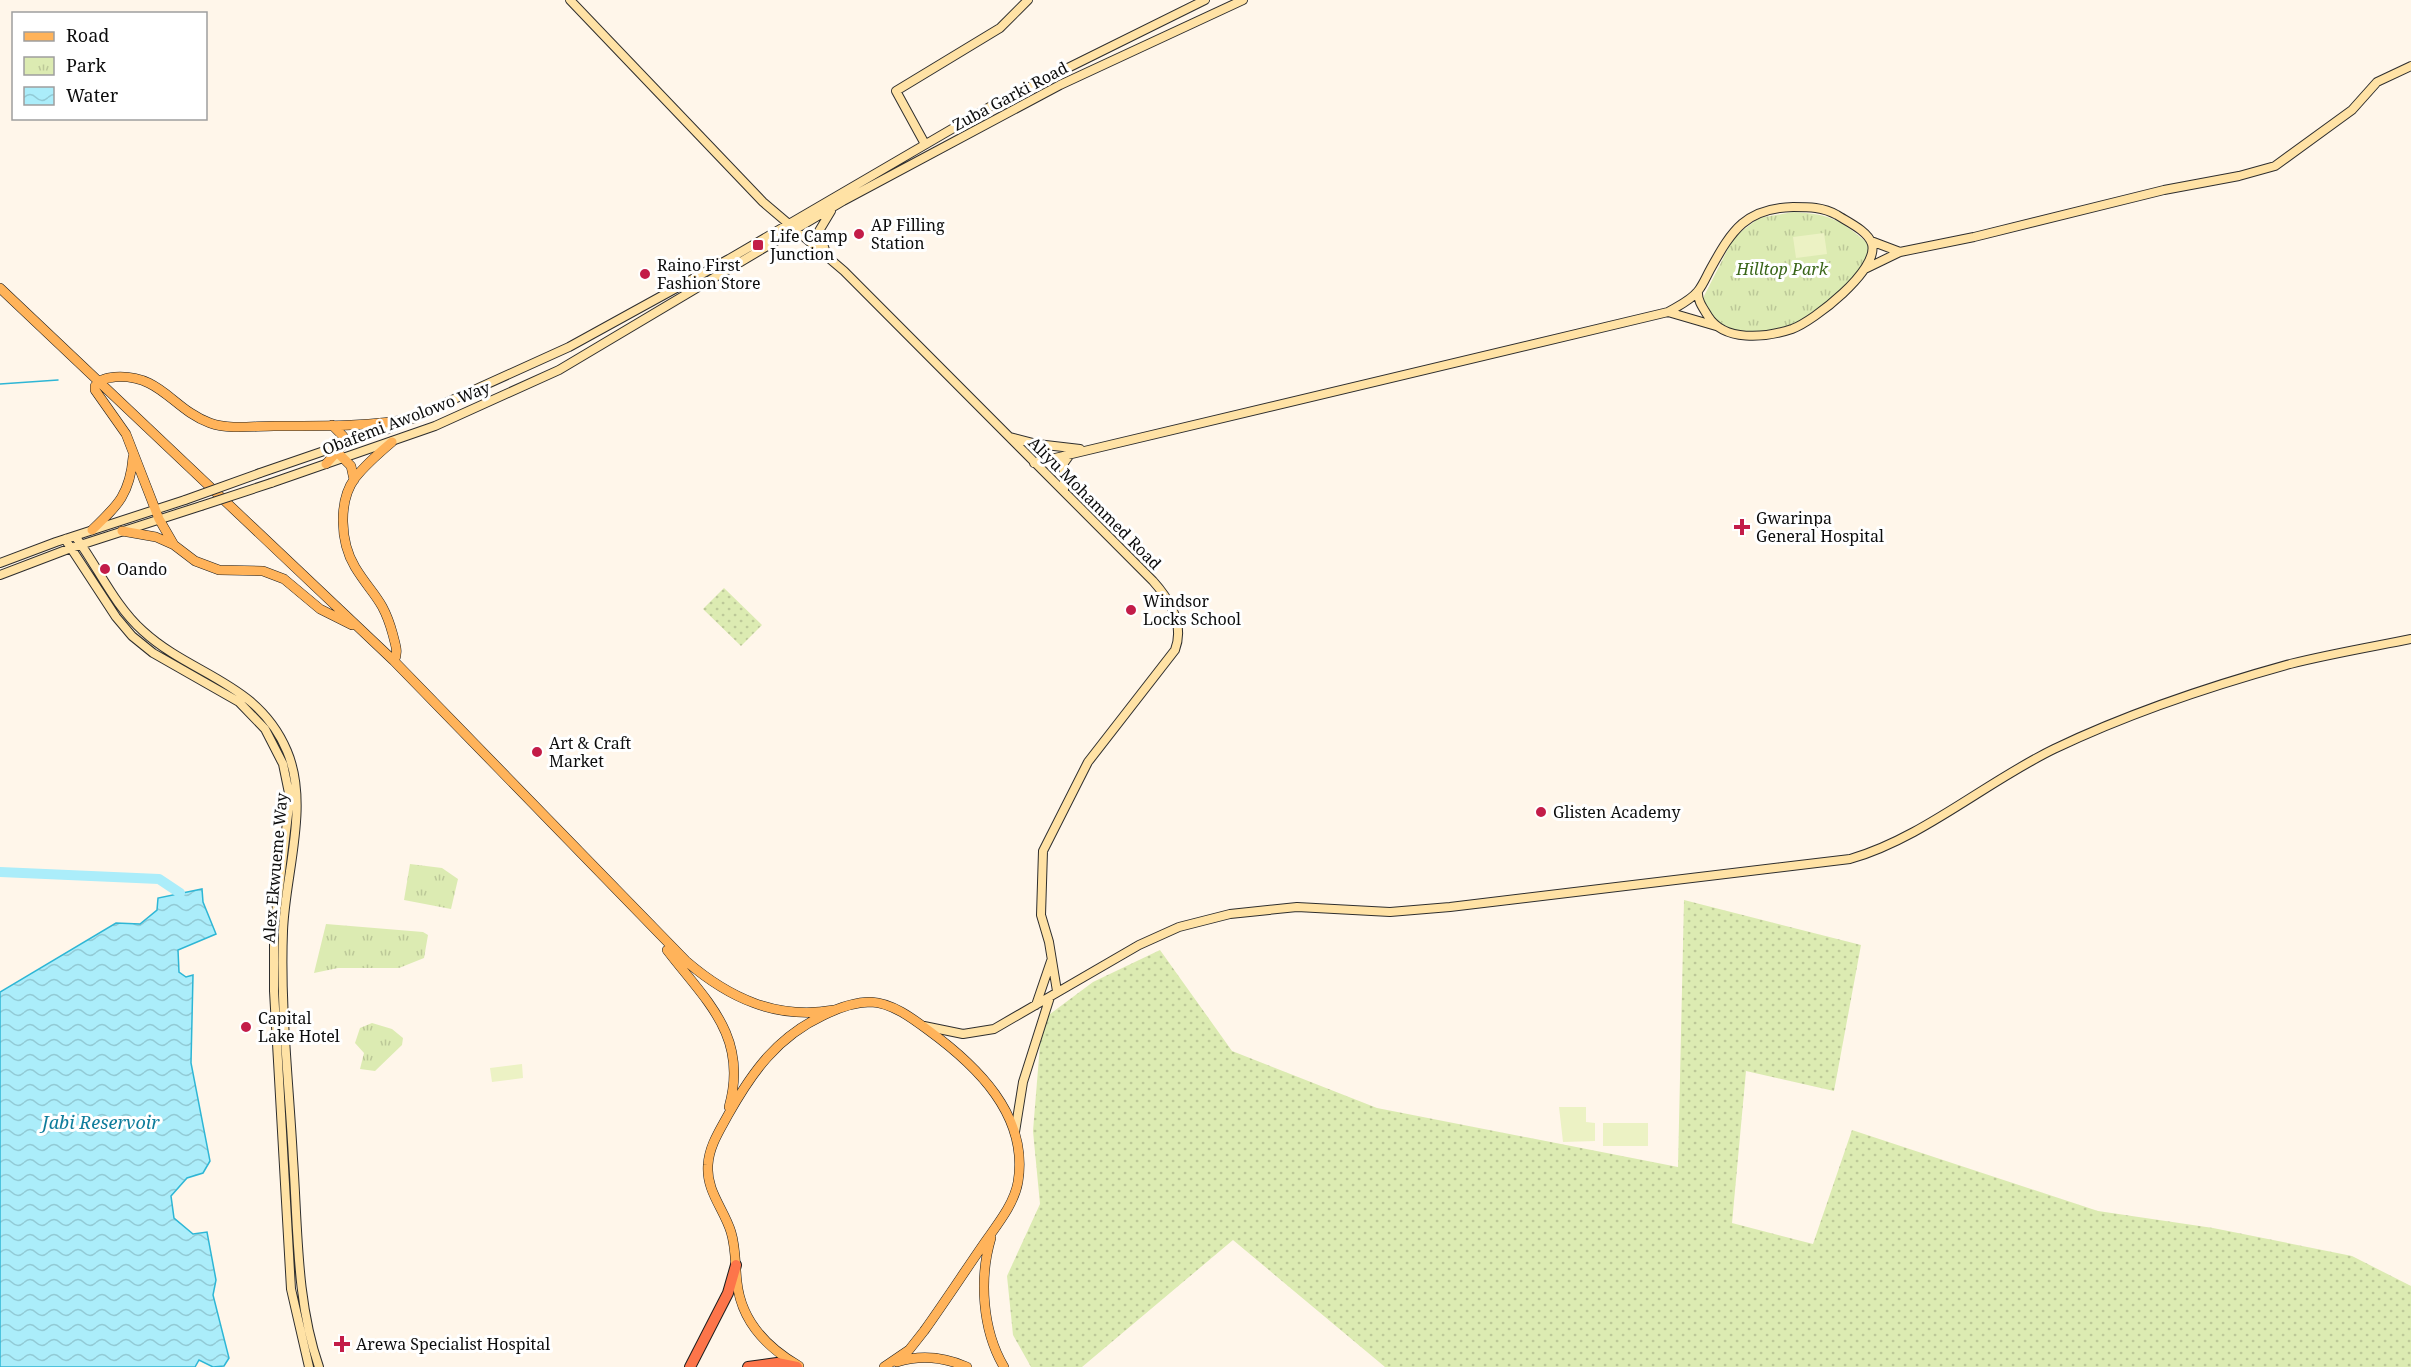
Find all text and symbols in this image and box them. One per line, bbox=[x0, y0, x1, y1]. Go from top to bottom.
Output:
legend bbox=[12, 12, 207, 120]
text: Road bbox=[66, 23, 109, 47]
text: Park bbox=[66, 53, 106, 77]
street label: Zuba Garki Road bbox=[948, 56, 1072, 136]
text: Water bbox=[66, 83, 119, 107]
place label: AP Filling Station bbox=[871, 214, 945, 254]
place label: Life Camp Junction bbox=[769, 225, 848, 265]
marker: AP Filling Station bbox=[852, 227, 866, 241]
marker: Life Camp Junction bbox=[751, 238, 765, 252]
place label: Raino First Fashion Store bbox=[657, 254, 761, 294]
park label: Hilltop Park bbox=[1735, 258, 1829, 280]
marker: Raino First Fashion Store bbox=[638, 267, 652, 281]
street label: Obafemi Awolowo Way bbox=[319, 375, 494, 460]
street label: Aliyu Mohammed Road bbox=[1024, 432, 1166, 574]
place label: Gwarinpa General Hospital bbox=[1756, 507, 1884, 547]
marker: Gwarinpa General Hospital bbox=[1733, 518, 1751, 536]
place label: Oando bbox=[117, 558, 167, 580]
marker: Oando bbox=[98, 562, 112, 576]
place label: Windsor Locks School bbox=[1143, 590, 1241, 630]
marker: Windsor Locks School bbox=[1124, 603, 1138, 617]
place label: Art & Craft Market bbox=[549, 732, 632, 772]
marker: Art & Craft Market bbox=[530, 745, 544, 759]
street label: Alex Ekwueme Way bbox=[257, 791, 293, 944]
place label: Glisten Academy bbox=[1553, 801, 1681, 823]
marker: Glisten Academy bbox=[1534, 805, 1548, 819]
place label: Capital Lake Hotel bbox=[258, 1007, 340, 1047]
marker: Capital Lake Hotel bbox=[239, 1020, 253, 1034]
water label: Jabi Reservoir bbox=[39, 1110, 160, 1134]
place label: Arewa Specialist Hospital bbox=[356, 1333, 550, 1355]
marker: Arewa Specialist Hospital bbox=[333, 1335, 351, 1353]

